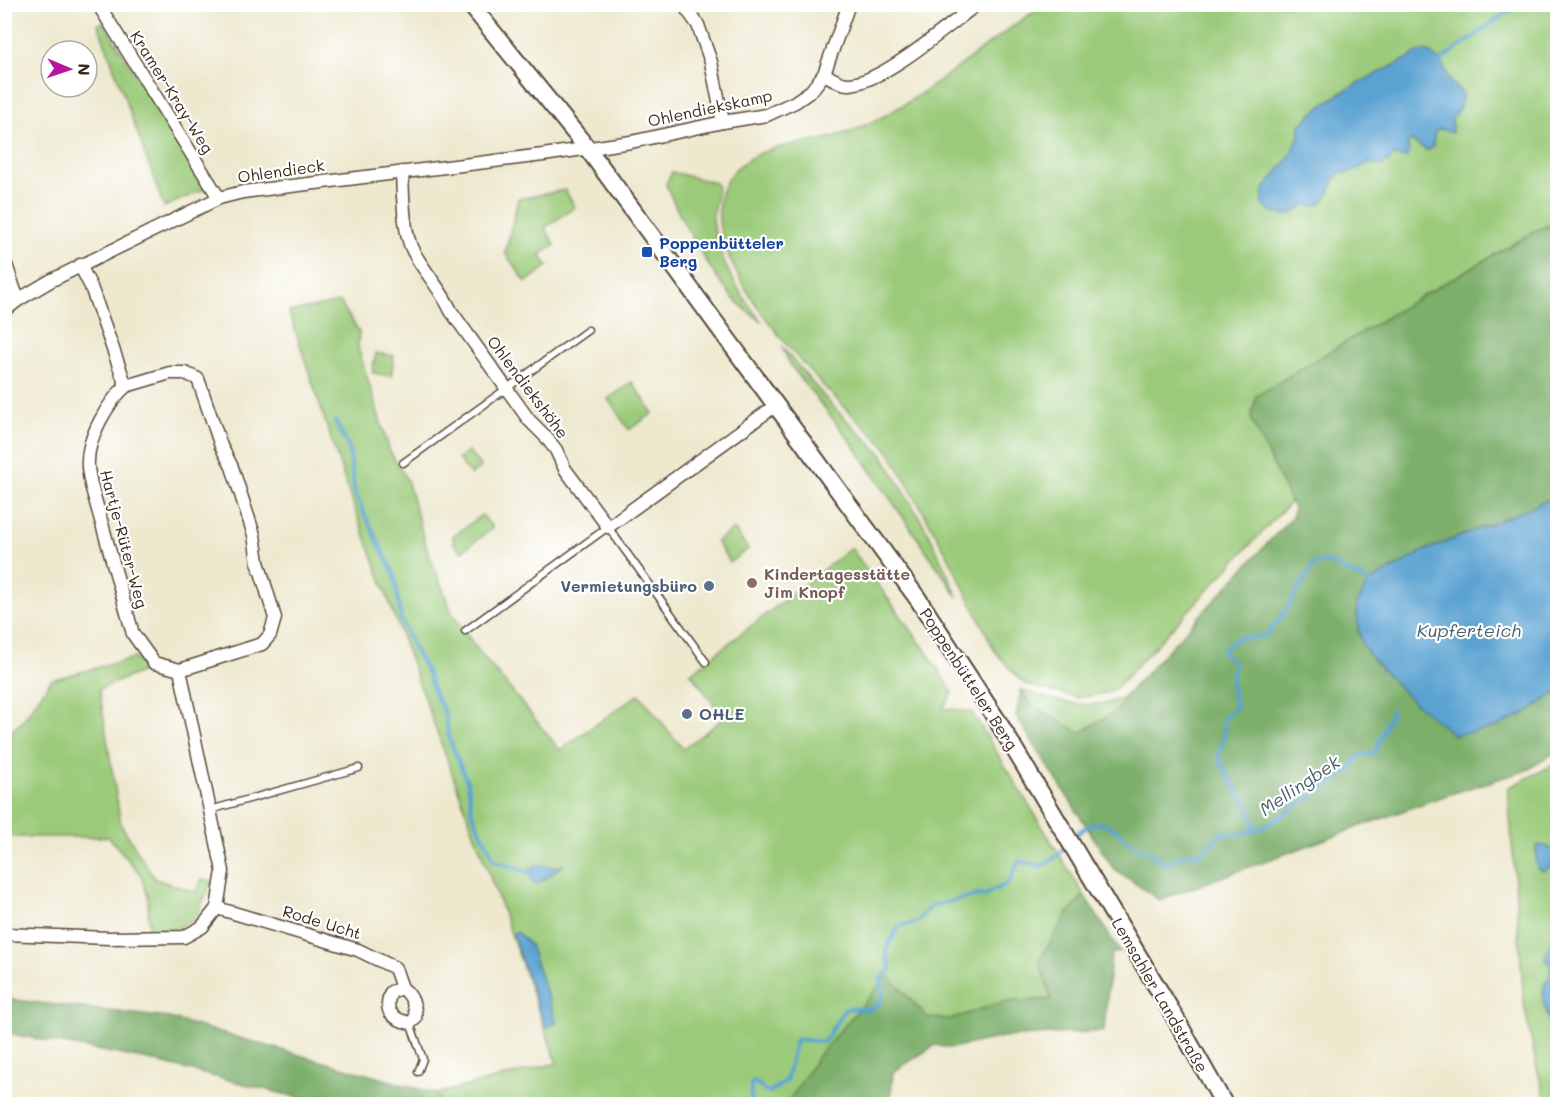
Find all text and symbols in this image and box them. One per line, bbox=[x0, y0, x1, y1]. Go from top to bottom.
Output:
street label: Kramer-Kray-Weg bbox=[126, 26, 219, 157]
north arrow bbox=[39, 39, 99, 99]
text: N bbox=[74, 63, 95, 76]
street label: Ohlendiekskamp bbox=[646, 84, 774, 131]
street label: Ohlendieck bbox=[236, 154, 326, 187]
place label: Poppenbütteler Berg bbox=[659, 232, 784, 271]
marker: Poppenbütteler Berg bbox=[640, 245, 654, 259]
street label: Ohlendiekshöhe bbox=[483, 331, 574, 442]
street label: Hartje-Rüter-Weg bbox=[96, 467, 153, 610]
place label: Kindertagesstätte Jim Knopf bbox=[764, 563, 910, 602]
place label: Vermietungsbüro bbox=[560, 575, 697, 596]
marker: Kindertagesstätte Jim Knopf bbox=[745, 576, 759, 590]
marker: Vermietungsbüro bbox=[702, 579, 716, 593]
street label: Poppenbütteler Berg bbox=[916, 604, 1023, 754]
water label: Kupferteich bbox=[1417, 618, 1521, 642]
place label: OHLE bbox=[699, 703, 744, 724]
marker: OHLE bbox=[680, 707, 694, 721]
water label: Mellingbek bbox=[1254, 749, 1345, 821]
street label: Rode Ucht bbox=[280, 900, 364, 943]
street label: Lemsahler Landstraße bbox=[1108, 914, 1213, 1076]

